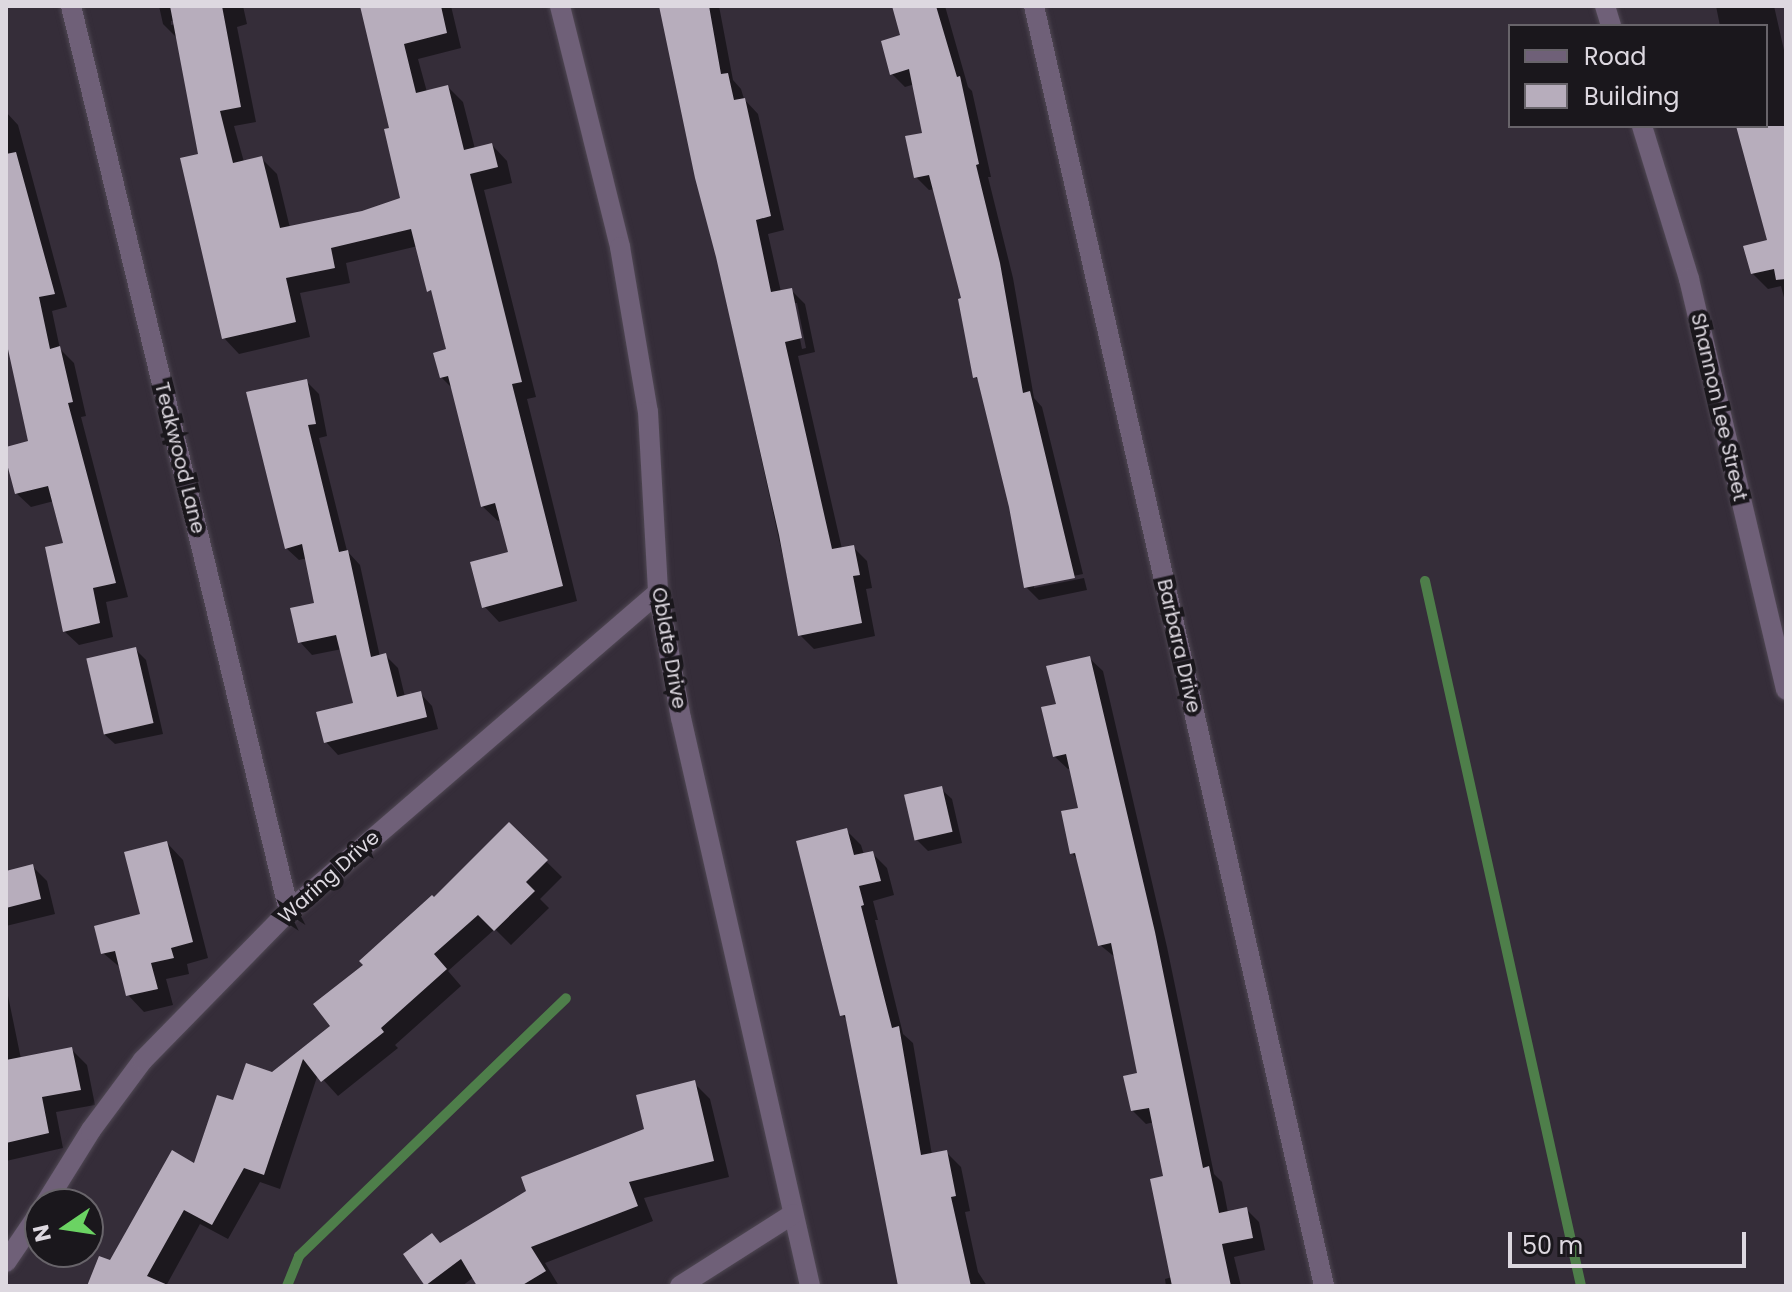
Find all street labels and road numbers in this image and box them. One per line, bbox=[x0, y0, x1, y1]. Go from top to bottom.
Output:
street label: Shannon Lee Street bbox=[1686, 311, 1752, 503]
street label: Teakwood Lane bbox=[150, 380, 210, 536]
street label: Barbara Drive bbox=[1152, 577, 1206, 715]
street label: Oblate Drive bbox=[647, 585, 691, 711]
street label: Waring Drive bbox=[274, 826, 384, 928]

